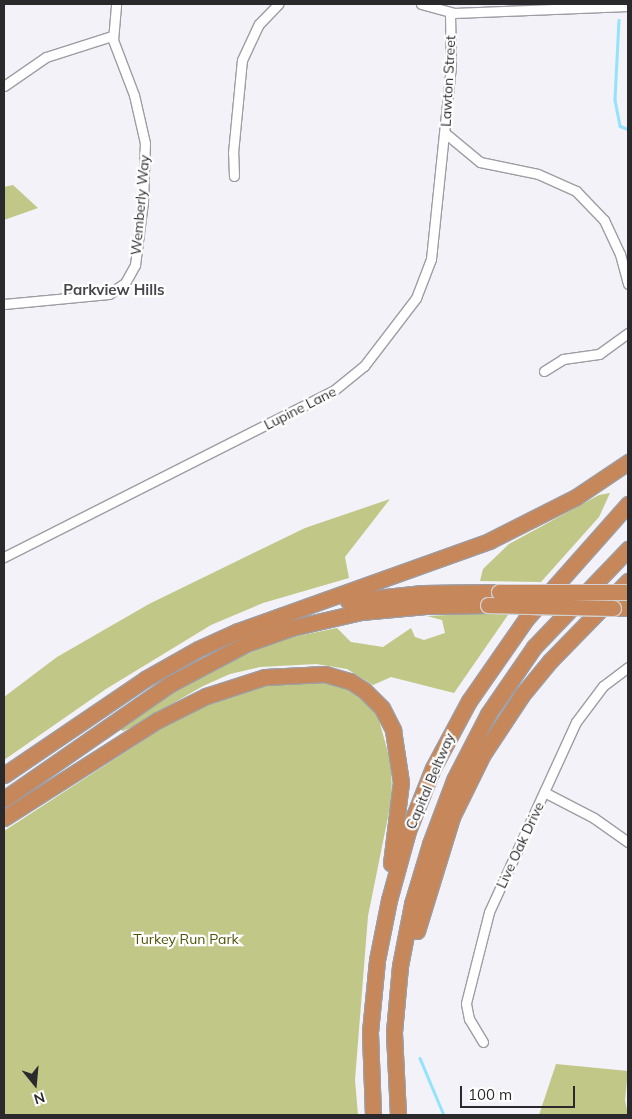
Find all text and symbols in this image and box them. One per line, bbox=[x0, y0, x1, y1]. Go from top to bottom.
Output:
street label: Lawton Street bbox=[437, 35, 459, 127]
street label: Wemberly Way bbox=[127, 154, 153, 256]
district label: Parkview Hills bbox=[63, 281, 165, 299]
street label: Lupine Lane bbox=[261, 383, 339, 433]
street label: Capital Beltway bbox=[402, 730, 458, 832]
street label: Live Oak Drive bbox=[493, 799, 547, 891]
park label: Turkey Run Park bbox=[133, 931, 239, 947]
north arrow bbox=[10, 1059, 60, 1109]
scale bar bbox=[462, 1076, 577, 1108]
text: 100 m bbox=[468, 1085, 512, 1104]
text: N bbox=[32, 1088, 47, 1108]

